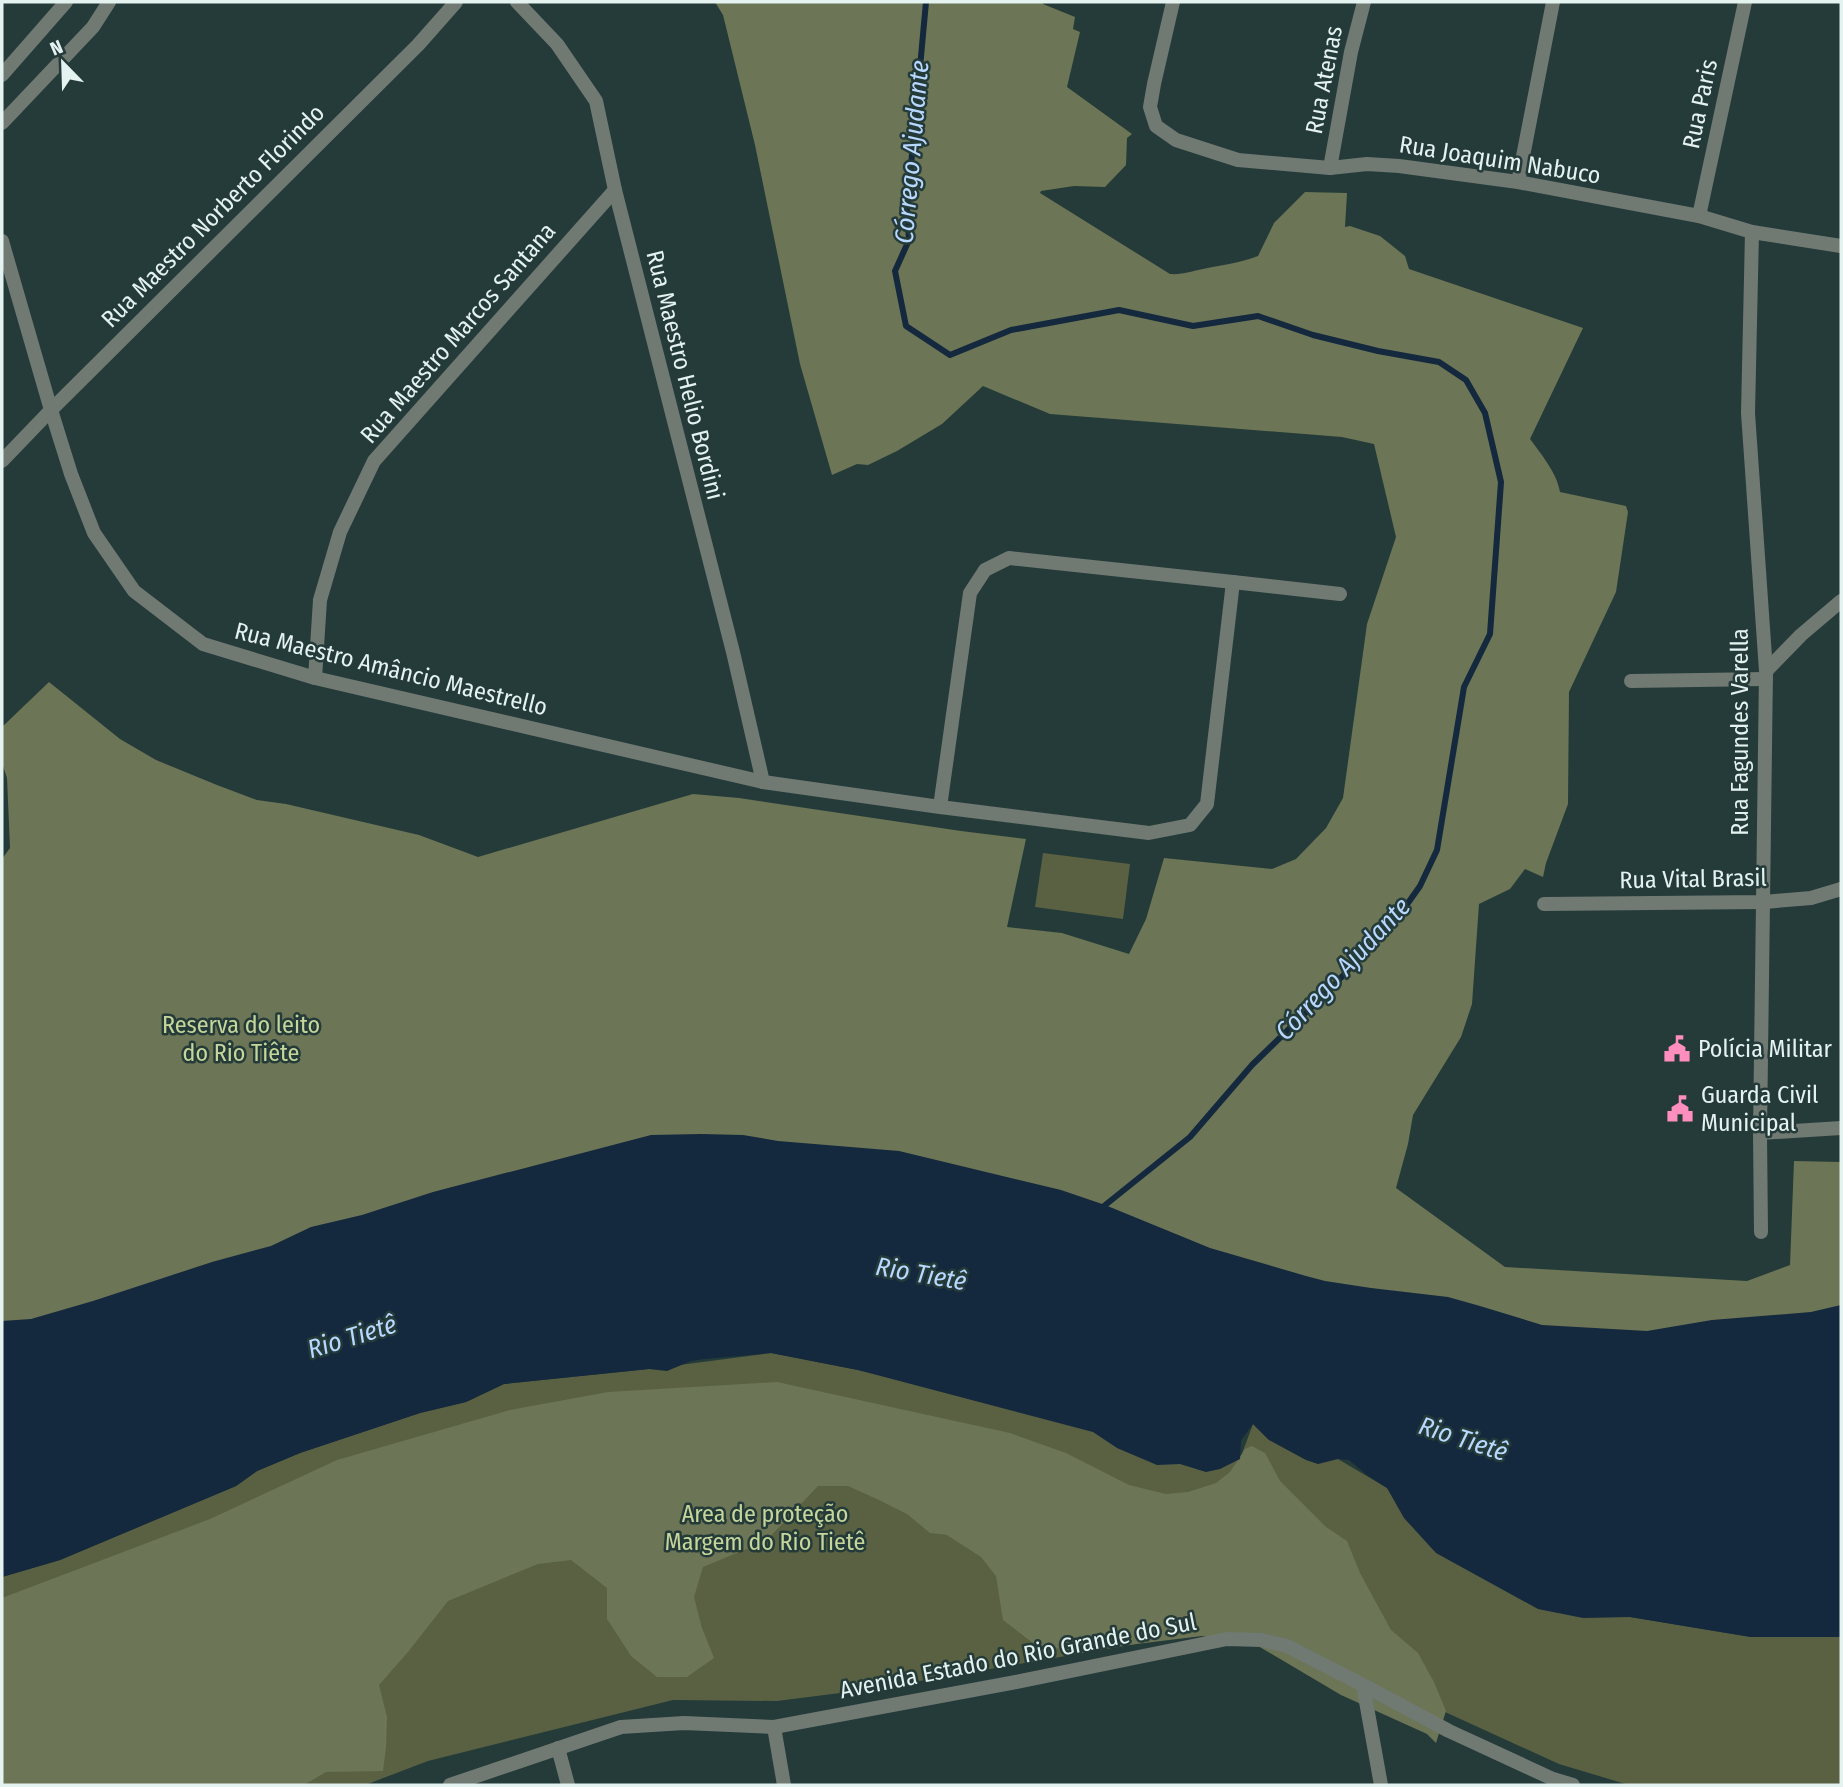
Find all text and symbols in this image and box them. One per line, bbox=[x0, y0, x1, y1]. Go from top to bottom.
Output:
street label: Rua Atenas bbox=[1300, 24, 1348, 136]
north arrow bbox=[28, 28, 98, 98]
text: N bbox=[47, 35, 66, 61]
street label: Rua Paris bbox=[1677, 57, 1723, 151]
water label: Córrego Ajudante bbox=[889, 59, 935, 245]
street label: Rua Maestro Norberto Florindo bbox=[96, 99, 330, 333]
street label: Rua Joaquim Nabuco bbox=[1397, 130, 1603, 190]
street label: Rua Maestro Marcos Santana bbox=[355, 217, 561, 449]
street label: Rua Maestro Helio Bordini bbox=[640, 247, 730, 503]
street label: Rua Maestro Amâncio Maestrello bbox=[232, 617, 550, 721]
street label: Rua Fagundes Varella bbox=[1726, 628, 1754, 836]
street label: Rua Vital Brasil bbox=[1619, 864, 1767, 894]
water label: Córrego Ajudante bbox=[1269, 891, 1417, 1047]
park label: Reserva do leito do Rio Tiête bbox=[162, 1011, 320, 1067]
public building icon: Polícia Militar bbox=[1662, 1034, 1692, 1064]
place label: Polícia Militar bbox=[1698, 1035, 1832, 1063]
place label: Guarda Civil Municipal bbox=[1701, 1081, 1818, 1137]
public building icon: Guarda Civil Municipal bbox=[1665, 1094, 1695, 1124]
water label: Rio Tietê bbox=[873, 1251, 969, 1297]
water label: Rio Tietê bbox=[304, 1309, 401, 1365]
water label: Rio Tietê bbox=[1415, 1410, 1512, 1468]
park label: Area de proteção Margem do Rio Tietê bbox=[665, 1500, 865, 1556]
street label: Avenida Estado do Rio Grande do Sul bbox=[837, 1608, 1199, 1704]

